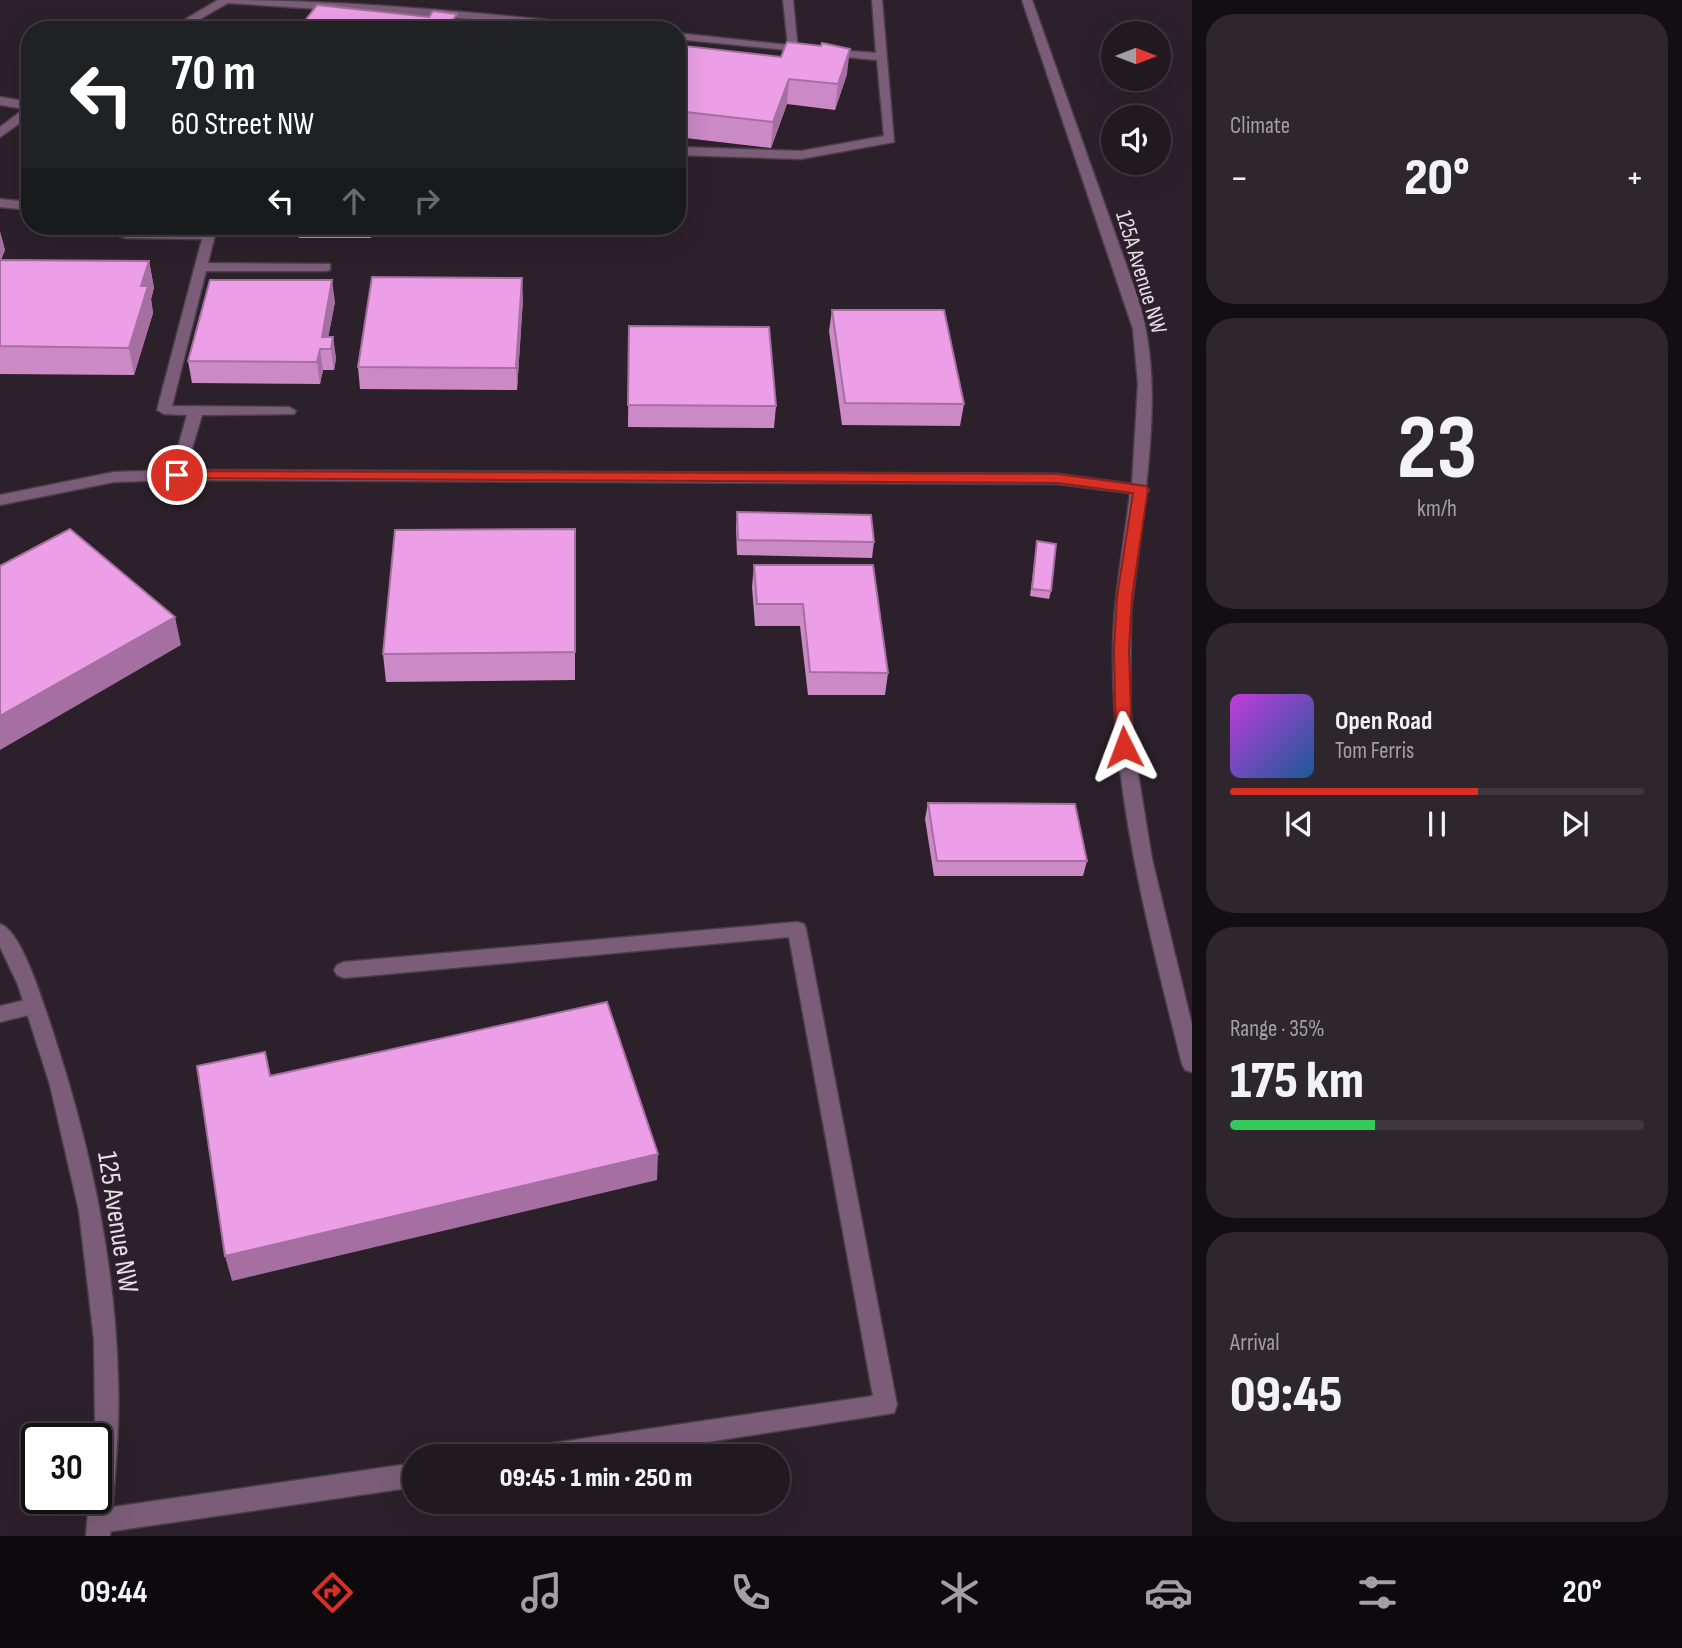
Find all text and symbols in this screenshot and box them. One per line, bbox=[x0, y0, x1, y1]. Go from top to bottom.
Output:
north arrow bbox=[1101, 21, 1171, 91]
map controls bbox=[1101, 21, 1171, 175]
text: 70 m bbox=[171, 45, 256, 104]
icon: left bbox=[56, 49, 147, 140]
text: 60 Street NW bbox=[171, 105, 314, 144]
button: sound bbox=[1101, 105, 1171, 175]
text: Climate bbox=[1230, 112, 1290, 140]
text: 20° bbox=[1404, 147, 1470, 210]
text: − bbox=[1230, 156, 1249, 201]
text: + bbox=[1625, 156, 1644, 201]
icon: left bbox=[262, 182, 300, 220]
icon: ahead bbox=[335, 182, 373, 220]
icon: right bbox=[408, 182, 446, 220]
street label: 125A Avenue NW bbox=[1109, 207, 1173, 337]
text: 23 bbox=[1397, 395, 1477, 504]
pin bbox=[147, 445, 207, 505]
icon: arrive bbox=[158, 456, 196, 494]
text: km/h bbox=[1417, 495, 1457, 523]
text: Open Road bbox=[1335, 706, 1432, 737]
position arrow bbox=[1087, 710, 1161, 784]
text: Tom Ferris bbox=[1335, 737, 1414, 765]
icon: previous bbox=[1280, 805, 1318, 843]
icon: pause bbox=[1418, 805, 1456, 843]
icon: next bbox=[1556, 805, 1594, 843]
text: Range · 35% bbox=[1230, 1015, 1325, 1043]
text: 175 km bbox=[1230, 1050, 1364, 1113]
street label: 125 Avenue NW bbox=[90, 1149, 145, 1295]
text: Arrival bbox=[1230, 1329, 1279, 1357]
text: 09:45 bbox=[1230, 1364, 1342, 1427]
speed limit sign: 30 bbox=[21, 1423, 112, 1514]
text: 09:45 · 1 min · 250 m bbox=[500, 1463, 692, 1494]
icon: directions bbox=[308, 1568, 357, 1617]
icon: music bbox=[517, 1568, 566, 1617]
icon: phone bbox=[726, 1568, 775, 1617]
icon: climate bbox=[935, 1568, 984, 1617]
icon: car bbox=[1144, 1568, 1193, 1617]
icon: filters bbox=[1353, 1568, 1402, 1617]
text: 09:44 bbox=[80, 1573, 148, 1612]
text: 20° bbox=[1563, 1573, 1602, 1612]

